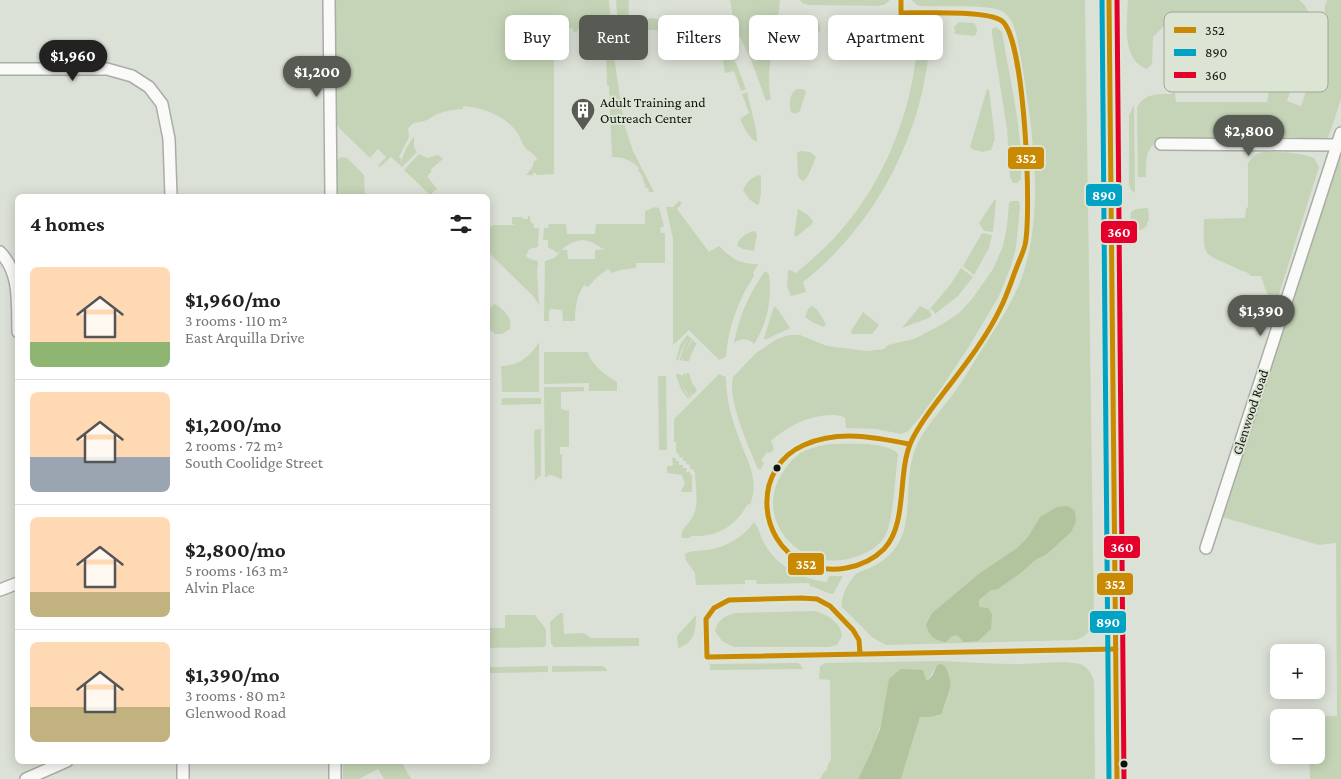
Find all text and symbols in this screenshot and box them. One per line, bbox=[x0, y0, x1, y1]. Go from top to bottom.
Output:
legend bbox=[1164, 12, 1328, 92]
chip: Buy bbox=[505, 15, 569, 60]
chip: Rent bbox=[579, 15, 648, 60]
chip: Filters bbox=[658, 15, 739, 60]
chip: New bbox=[749, 15, 818, 60]
chip: Apartment bbox=[828, 15, 943, 60]
text: 352 bbox=[1205, 22, 1225, 38]
pin: $1,960 bbox=[32, 39, 114, 82]
text: 890 bbox=[1205, 44, 1228, 60]
text: $1,960 bbox=[50, 47, 96, 64]
pin: $1,200 bbox=[276, 56, 358, 98]
text: $1,200 bbox=[294, 63, 340, 80]
text: 360 bbox=[1205, 67, 1227, 83]
place label: Adult Training and Outreach Center bbox=[600, 94, 706, 126]
building icon: Adult Training and Outreach Center bbox=[570, 97, 596, 131]
pin: $2,800 bbox=[1208, 114, 1290, 157]
text: $2,800 bbox=[1224, 122, 1274, 139]
line badge: 352 bbox=[1007, 146, 1045, 170]
text: 352 bbox=[1016, 150, 1036, 166]
line badge: 890 bbox=[1085, 183, 1123, 207]
text: 890 bbox=[1092, 187, 1116, 203]
icon: filters bbox=[447, 210, 475, 238]
text: 4 homes bbox=[30, 212, 104, 236]
line badge: 360 bbox=[1100, 220, 1138, 244]
text: 360 bbox=[1108, 224, 1130, 240]
icon: home bbox=[70, 287, 130, 347]
text: $1,960/mo bbox=[185, 288, 281, 312]
pin: $1,390 bbox=[1220, 294, 1302, 337]
text: $1,390 bbox=[1239, 302, 1283, 319]
text: 3 rooms · 110 m² bbox=[185, 312, 288, 329]
text: East Arquilla Drive bbox=[185, 329, 305, 346]
street label: Glenwood Road bbox=[1229, 367, 1271, 457]
icon: home bbox=[70, 412, 130, 472]
text: $1,200/mo bbox=[185, 413, 281, 437]
text: 2 rooms · 72 m² bbox=[185, 437, 283, 454]
text: South Coolidge Street bbox=[185, 454, 323, 471]
unlabelled marker bbox=[772, 463, 782, 473]
line badge: 360 bbox=[1103, 535, 1141, 559]
icon: home bbox=[70, 537, 130, 597]
text: $2,800/mo bbox=[185, 538, 286, 562]
text: 360 bbox=[1111, 539, 1133, 555]
line badge: 352 bbox=[787, 552, 825, 576]
text: 352 bbox=[796, 556, 816, 572]
text: 5 rooms · 163 m² bbox=[185, 562, 288, 579]
line badge: 352 bbox=[1096, 572, 1134, 596]
text: 352 bbox=[1105, 576, 1125, 592]
text: Alvin Place bbox=[185, 579, 255, 596]
line badge: 890 bbox=[1089, 610, 1127, 634]
text: 890 bbox=[1096, 614, 1120, 630]
map controls bbox=[1270, 644, 1325, 764]
button: + bbox=[1270, 644, 1325, 699]
icon: home bbox=[70, 662, 130, 722]
text: $1,390/mo bbox=[185, 663, 280, 687]
text: 3 rooms · 80 m² bbox=[185, 687, 286, 704]
text: Glenwood Road bbox=[185, 704, 286, 721]
button: − bbox=[1270, 709, 1325, 764]
unlabelled marker bbox=[1119, 759, 1129, 769]

